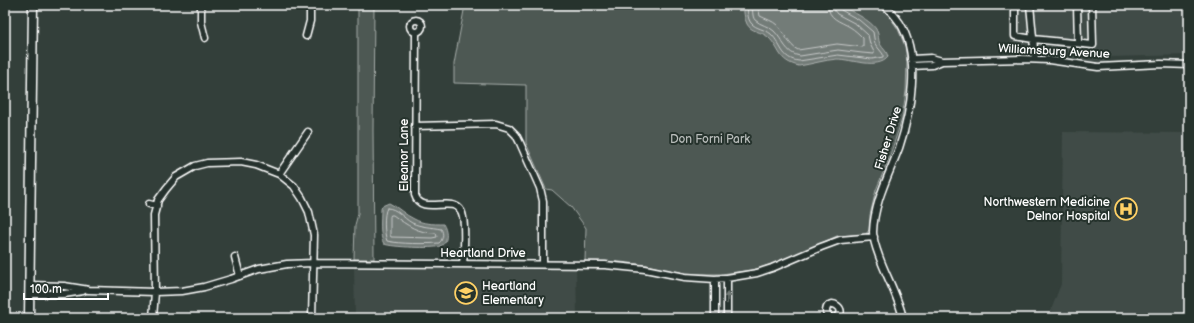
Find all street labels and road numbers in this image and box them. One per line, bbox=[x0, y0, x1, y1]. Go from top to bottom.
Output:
street label: Williamsburg Avenue bbox=[998, 41, 1110, 62]
street label: Fisher Drive bbox=[872, 105, 905, 172]
street label: Eleanor Lane bbox=[397, 119, 412, 191]
street label: Heartland Drive bbox=[440, 246, 526, 261]

